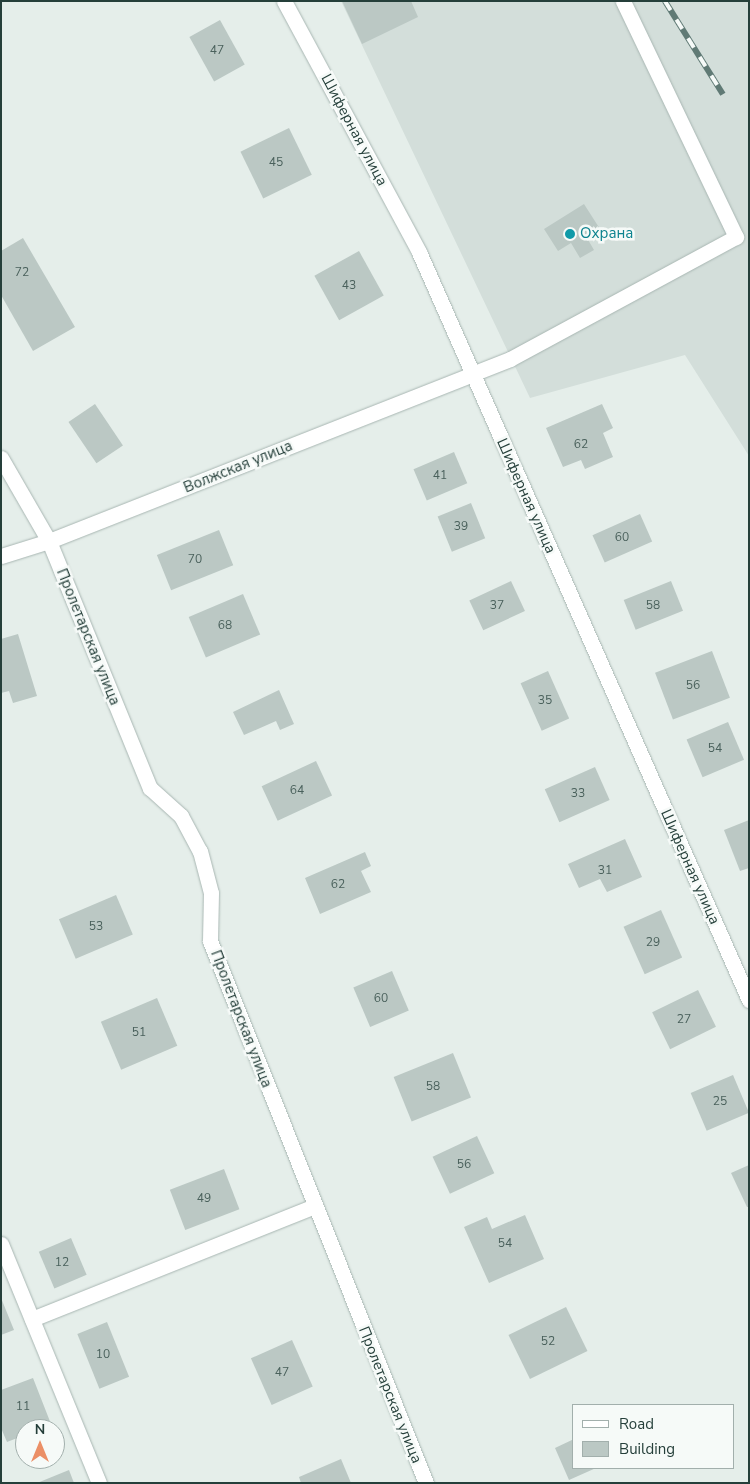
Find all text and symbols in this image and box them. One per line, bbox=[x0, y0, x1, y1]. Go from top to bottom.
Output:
house number: 47 bbox=[210, 44, 224, 58]
street label: Шиферная улица bbox=[317, 71, 391, 189]
house number: 45 bbox=[269, 156, 283, 170]
place label: Охрана bbox=[580, 225, 633, 243]
marker: Охрана bbox=[564, 228, 576, 240]
house number: 72 bbox=[15, 266, 29, 280]
house number: 43 bbox=[342, 279, 356, 293]
street label: Шиферная улица bbox=[493, 436, 559, 556]
street label: Волжская улица bbox=[181, 437, 295, 497]
house number: 62 bbox=[574, 438, 588, 452]
house number: 41 bbox=[433, 469, 447, 483]
house number: 39 bbox=[454, 520, 468, 534]
house number: 60 bbox=[615, 531, 629, 545]
house number: 70 bbox=[188, 553, 202, 567]
street label: Пролетарская улица bbox=[52, 566, 124, 708]
house number: 37 bbox=[490, 599, 504, 613]
house number: 58 bbox=[646, 599, 660, 613]
house number: 68 bbox=[218, 619, 232, 633]
house number: 56 bbox=[686, 679, 700, 693]
house number: 35 bbox=[538, 694, 552, 708]
house number: 54 bbox=[708, 742, 722, 756]
house number: 64 bbox=[290, 784, 304, 798]
house number: 33 bbox=[571, 787, 585, 801]
street label: Шиферная улица bbox=[657, 807, 723, 927]
house number: 31 bbox=[598, 864, 612, 878]
house number: 62 bbox=[331, 878, 345, 892]
house number: 53 bbox=[89, 920, 103, 934]
house number: 29 bbox=[646, 936, 660, 950]
street label: Пролетарская улица bbox=[206, 948, 276, 1090]
house number: 60 bbox=[374, 992, 388, 1006]
house number: 27 bbox=[677, 1013, 691, 1027]
house number: 51 bbox=[132, 1026, 146, 1040]
house number: 58 bbox=[426, 1080, 440, 1094]
house number: 25 bbox=[713, 1095, 727, 1109]
house number: 56 bbox=[457, 1158, 471, 1172]
house number: 49 bbox=[197, 1192, 211, 1206]
house number: 54 bbox=[498, 1237, 512, 1251]
house number: 12 bbox=[55, 1256, 69, 1270]
street label: Пролетарская улица bbox=[354, 1324, 426, 1466]
house number: 52 bbox=[541, 1335, 555, 1349]
house number: 10 bbox=[96, 1348, 110, 1362]
house number: 47 bbox=[275, 1366, 289, 1380]
house number: 11 bbox=[16, 1400, 30, 1414]
legend bbox=[572, 1404, 735, 1469]
text: Road bbox=[619, 1414, 654, 1434]
north arrow bbox=[15, 1419, 65, 1469]
text: N bbox=[35, 1420, 45, 1439]
text: Building bbox=[619, 1439, 675, 1459]

